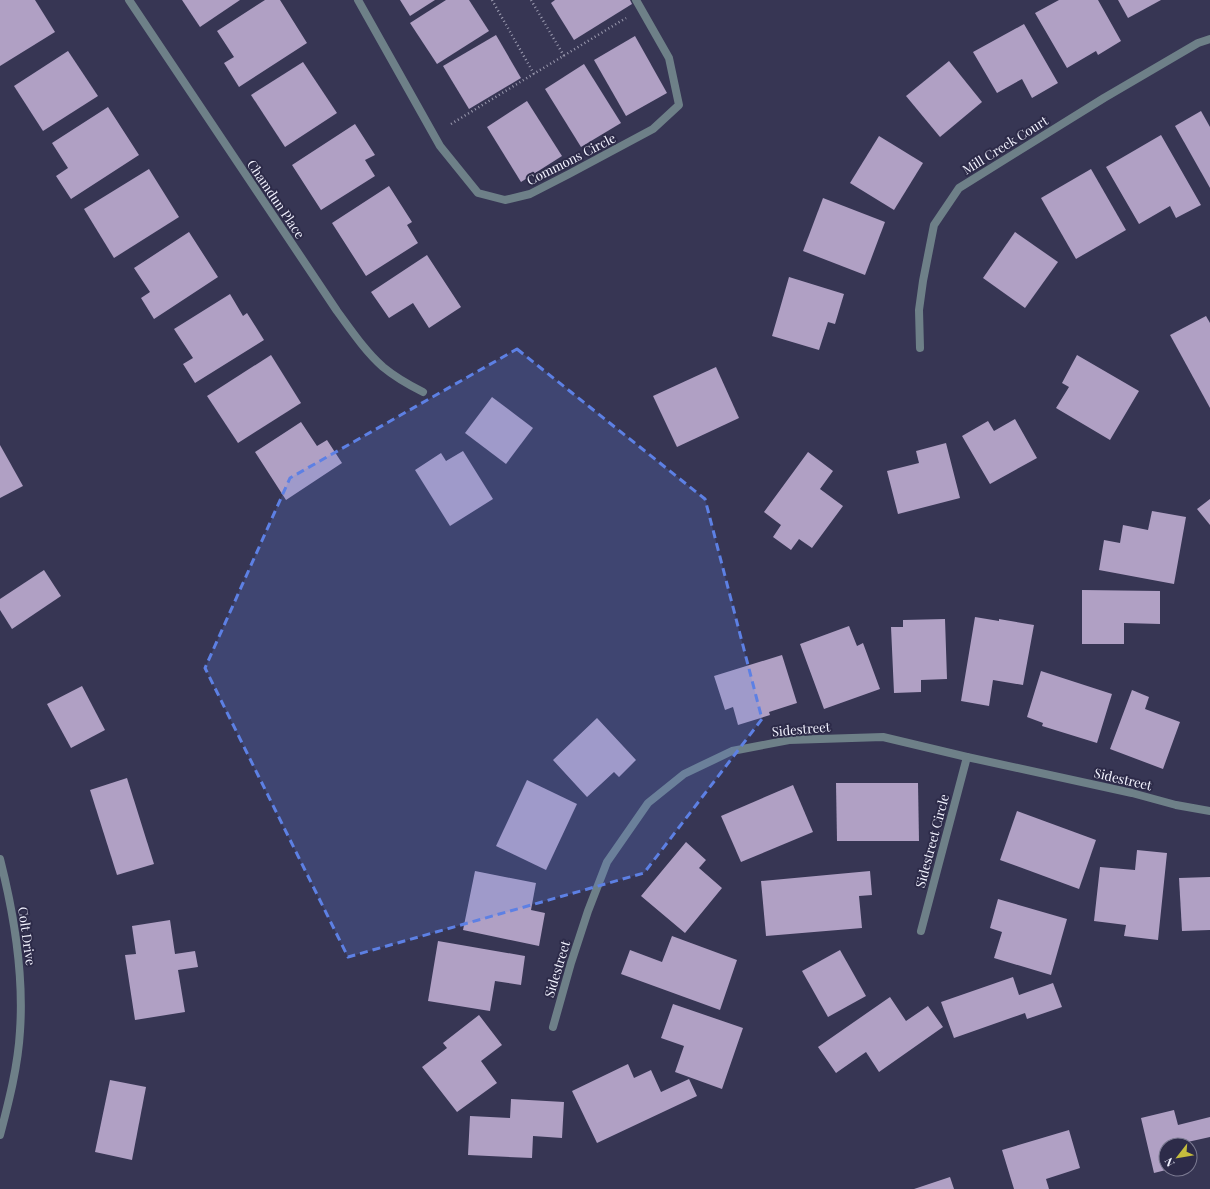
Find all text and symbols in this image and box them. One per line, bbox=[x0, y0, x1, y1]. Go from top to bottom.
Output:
street label: Mill Creek Court bbox=[959, 111, 1051, 178]
street label: Commons Circle bbox=[523, 129, 619, 188]
street label: Chamdun Place bbox=[244, 156, 309, 242]
street label: Sidestreet bbox=[771, 717, 831, 740]
street label: Sidestreet bbox=[1093, 764, 1154, 793]
street label: Sidestreet Circle bbox=[911, 792, 952, 890]
street label: Colt Drive bbox=[15, 905, 40, 967]
street label: Sidestreet bbox=[540, 938, 573, 999]
north arrow bbox=[1158, 1137, 1198, 1177]
text: N bbox=[1160, 1155, 1177, 1170]

